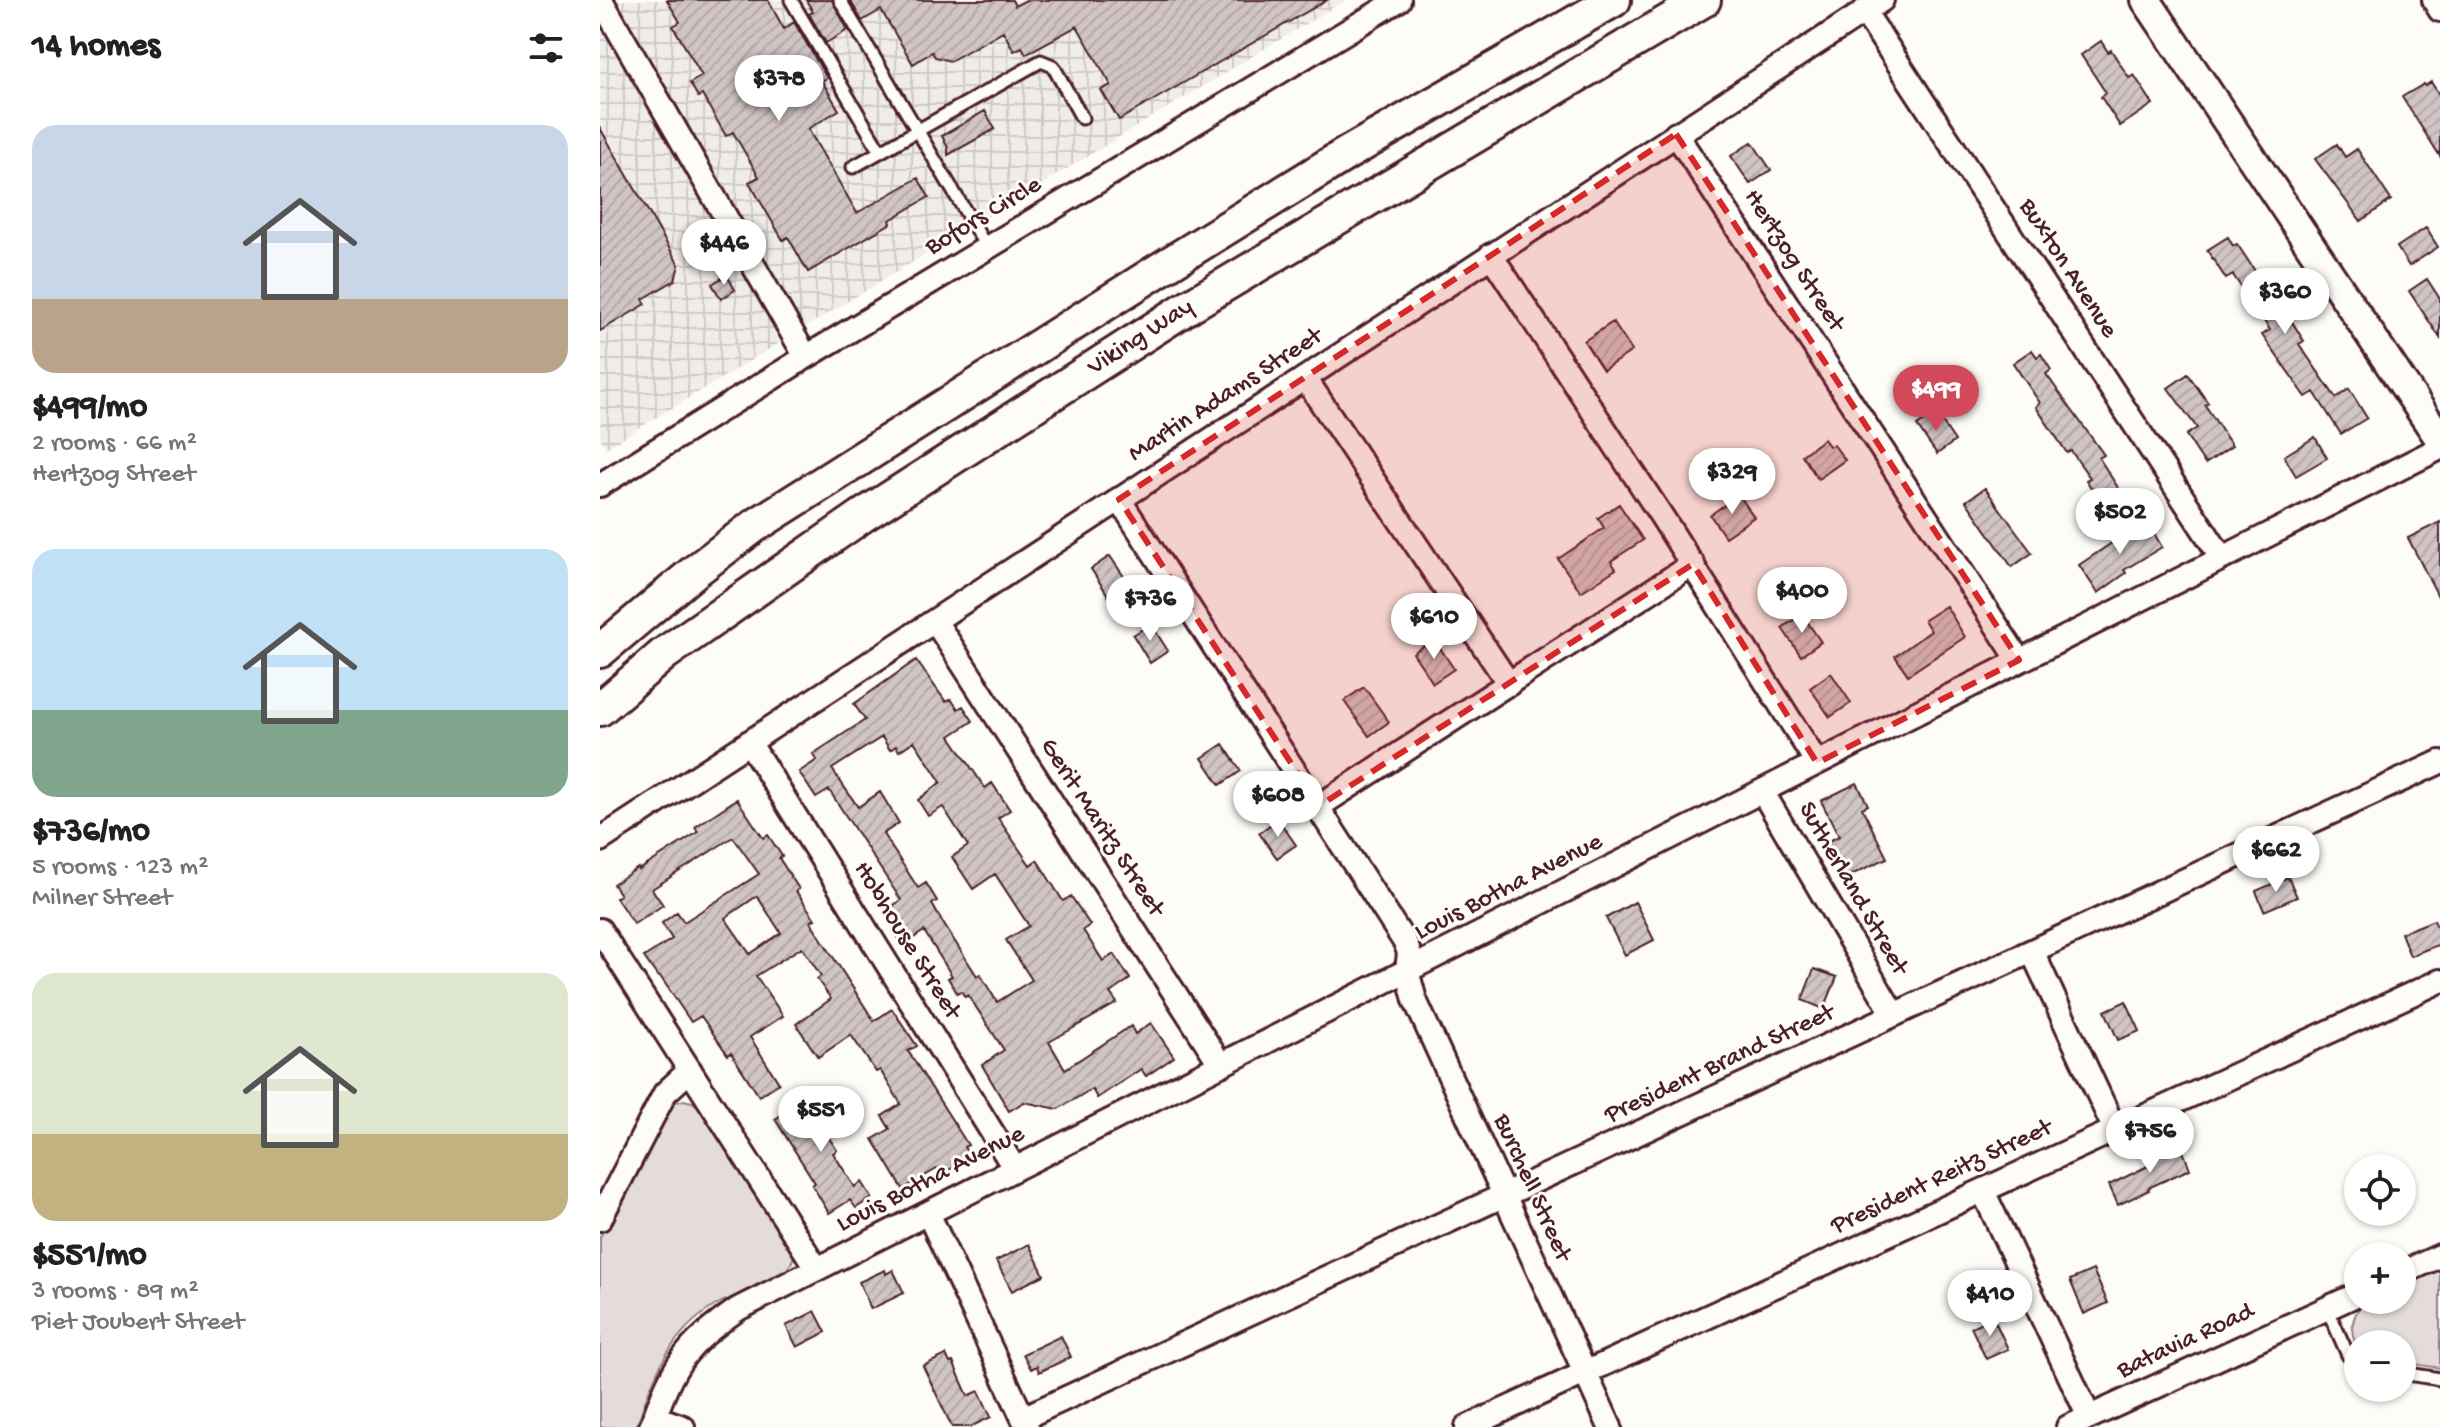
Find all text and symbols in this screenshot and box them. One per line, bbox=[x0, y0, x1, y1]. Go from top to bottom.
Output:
icon: filters bbox=[524, 26, 568, 70]
text: 14 homes bbox=[32, 28, 160, 68]
pin: $378 bbox=[732, 55, 826, 123]
text: $378 bbox=[753, 65, 805, 96]
street label: Bofors Circle bbox=[919, 170, 1048, 264]
icon: home bbox=[228, 177, 372, 321]
street label: Hertzog Street bbox=[1736, 184, 1852, 340]
street label: Buxton Avenue bbox=[2010, 193, 2124, 345]
pin: $446 bbox=[677, 219, 771, 287]
text: $446 bbox=[699, 229, 749, 260]
pin: $360 bbox=[2238, 268, 2332, 336]
text: $360 bbox=[2258, 278, 2312, 309]
street label: Viking Way bbox=[1081, 292, 1200, 384]
street label: Martin Adams Street bbox=[1123, 320, 1331, 470]
pin: $499 bbox=[1889, 365, 1983, 433]
text: $499 bbox=[1911, 375, 1961, 406]
text: $499/mo bbox=[32, 389, 147, 429]
text: 2 rooms · 66 m² bbox=[32, 429, 197, 460]
pin: $329 bbox=[1685, 448, 1779, 516]
text: $329 bbox=[1707, 458, 1757, 489]
text: Hertzog Street bbox=[32, 460, 195, 491]
pin: $502 bbox=[2073, 488, 2167, 556]
text: $502 bbox=[2094, 498, 2146, 529]
pin: $400 bbox=[1755, 567, 1849, 635]
pin: $736 bbox=[1103, 575, 1197, 643]
text: $400 bbox=[1775, 577, 1829, 608]
text: $736 bbox=[1124, 585, 1176, 616]
pin: $610 bbox=[1387, 593, 1481, 661]
icon: home bbox=[228, 601, 372, 745]
text: $610 bbox=[1409, 603, 1459, 634]
street label: Gerit Maritz Street bbox=[1032, 733, 1171, 925]
pin: $608 bbox=[1231, 771, 1325, 839]
text: $608 bbox=[1251, 781, 1305, 812]
street label: Sutherland Street bbox=[1790, 797, 1915, 983]
text: $736/mo bbox=[32, 813, 150, 853]
pin: $662 bbox=[2229, 826, 2323, 894]
street label: Louis Botha Avenue bbox=[1410, 827, 1609, 949]
text: $662 bbox=[2251, 836, 2301, 867]
text: 5 rooms · 123 m² bbox=[32, 853, 208, 884]
street label: Hobhouse Street bbox=[845, 856, 968, 1028]
text: Milner Street bbox=[32, 884, 172, 915]
street label: President Brand Street bbox=[1599, 997, 1842, 1132]
icon: home bbox=[228, 1025, 372, 1169]
pin: $551 bbox=[774, 1086, 868, 1154]
text: $551 bbox=[796, 1096, 846, 1127]
pin: $756 bbox=[2103, 1107, 2197, 1175]
street label: Burchell Street bbox=[1484, 1109, 1578, 1269]
street label: President Reitz Street bbox=[1826, 1112, 2060, 1243]
text: $756 bbox=[2124, 1117, 2176, 1148]
street label: Louis Botha Avenue bbox=[832, 1119, 1031, 1241]
map controls bbox=[2344, 1154, 2416, 1402]
button: locate bbox=[2344, 1154, 2416, 1226]
text: $551/mo bbox=[32, 1237, 147, 1277]
button: + bbox=[2344, 1242, 2416, 1314]
pin: $410 bbox=[1943, 1270, 2037, 1338]
text: 3 rooms · 89 m² bbox=[32, 1277, 199, 1308]
text: $410 bbox=[1965, 1280, 2015, 1311]
street label: Batavia Road bbox=[2112, 1296, 2261, 1388]
text: Piet Joubert Street bbox=[32, 1308, 244, 1339]
button: − bbox=[2344, 1330, 2416, 1402]

